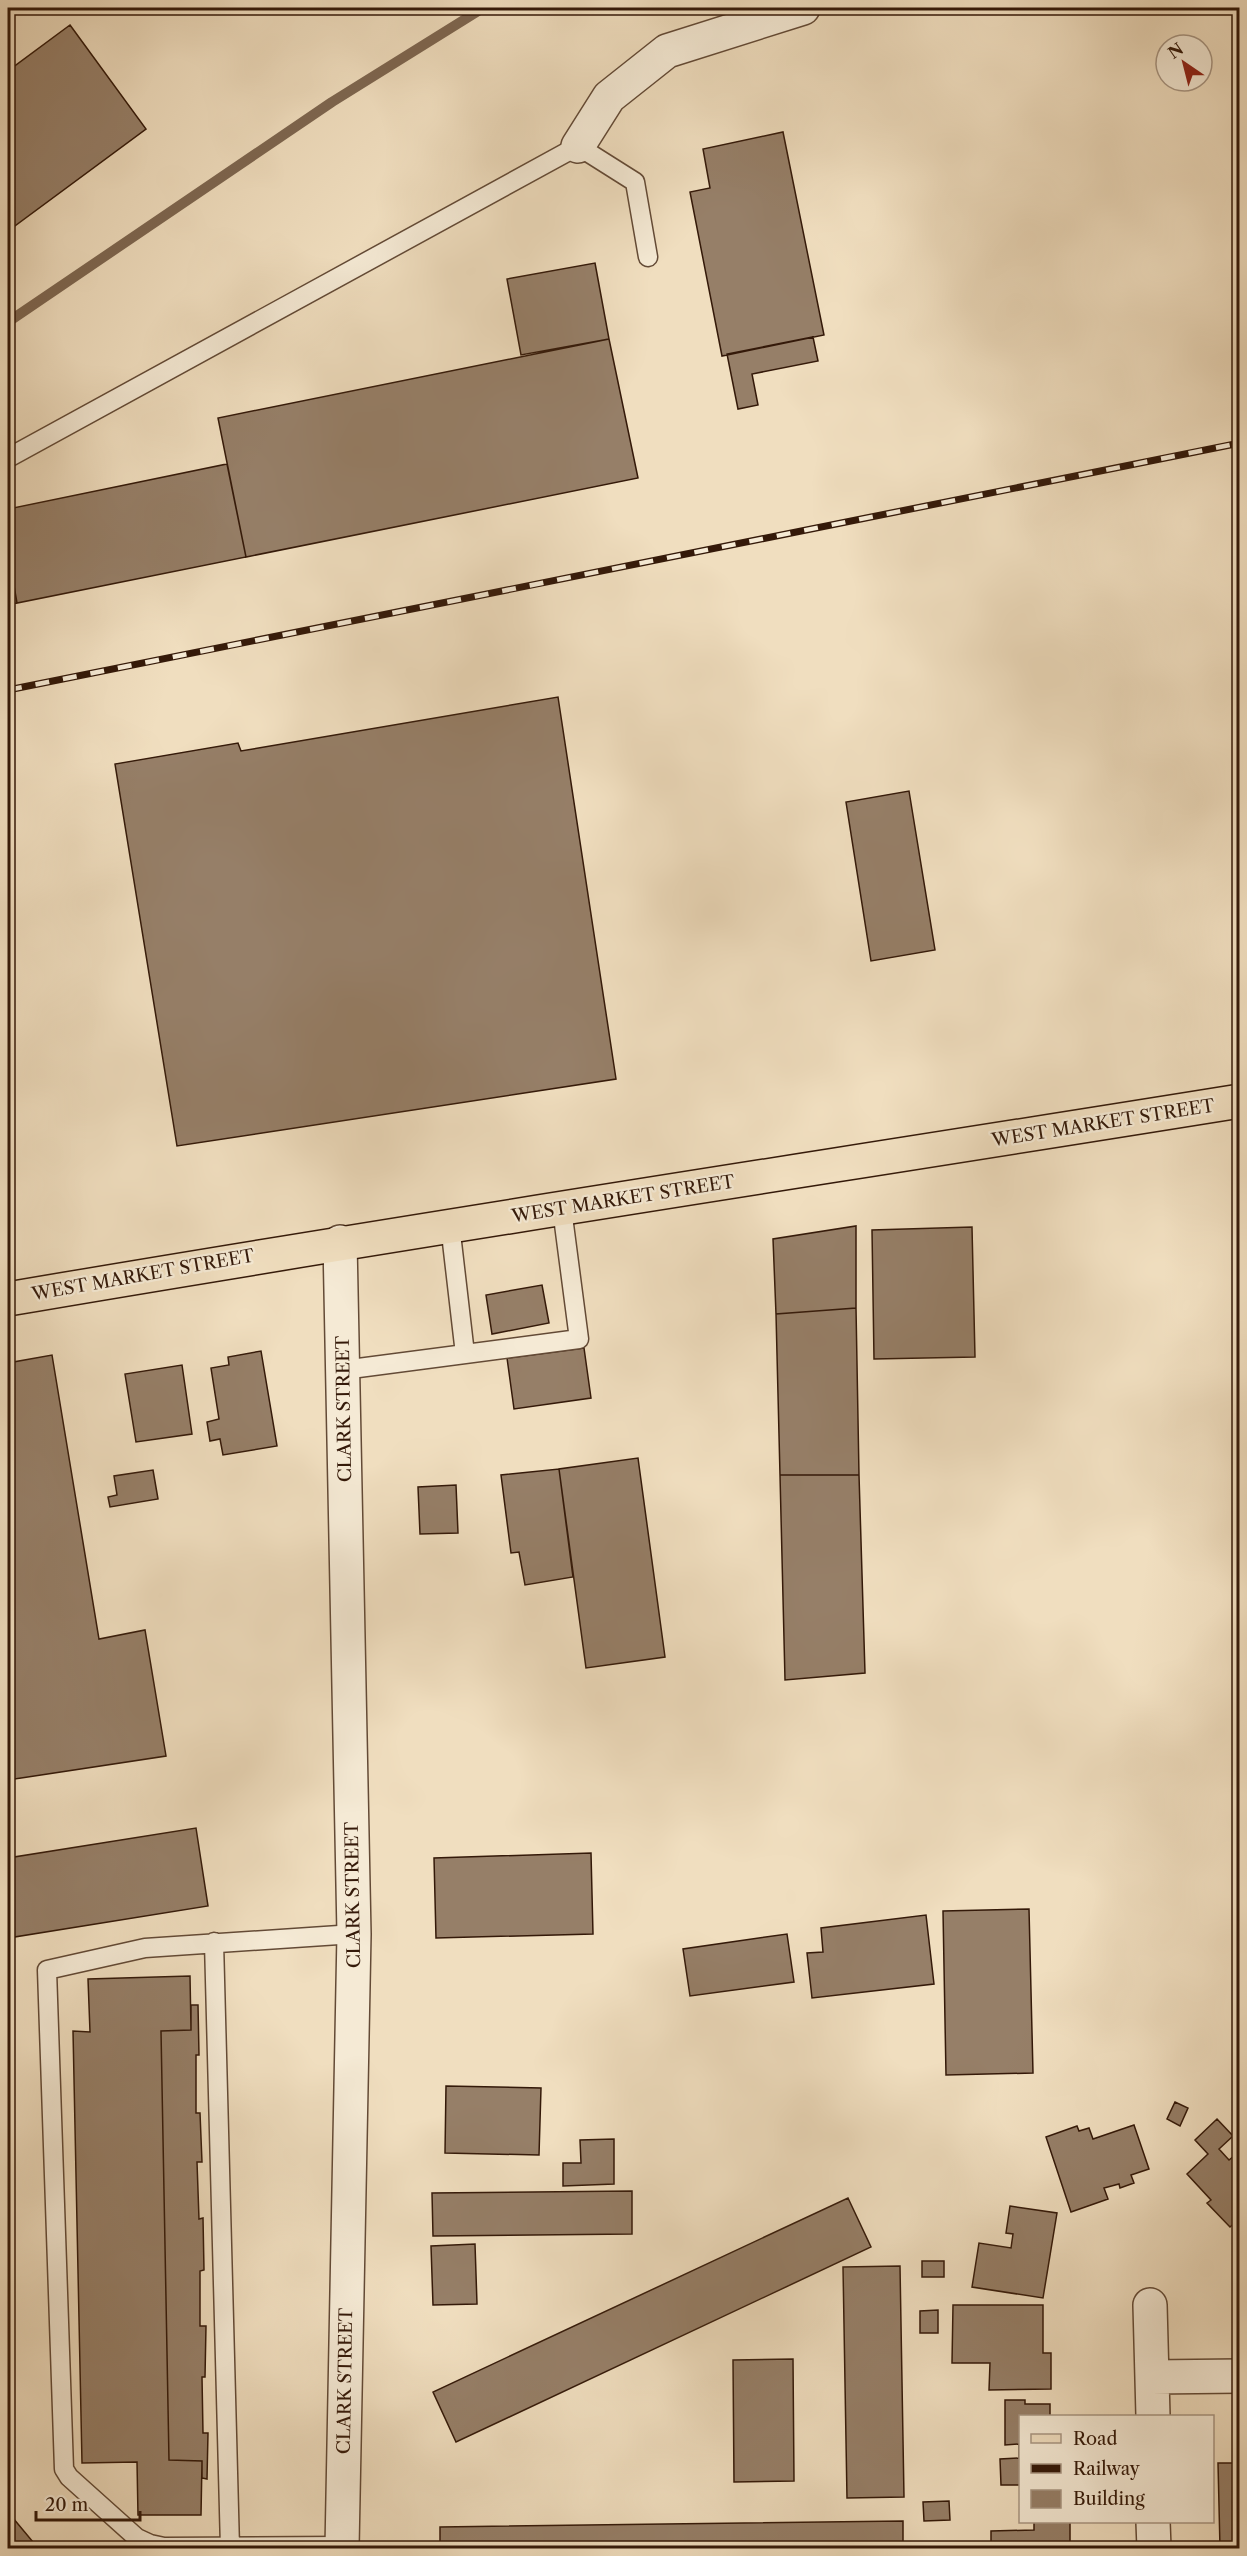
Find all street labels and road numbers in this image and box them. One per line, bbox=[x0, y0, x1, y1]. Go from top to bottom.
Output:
street label: WEST MARKET STREET bbox=[989, 1094, 1217, 1152]
street label: WEST MARKET STREET bbox=[509, 1170, 737, 1228]
street label: WEST MARKET STREET bbox=[29, 1245, 256, 1306]
street label: CLARK STREET bbox=[332, 1335, 356, 1482]
street label: CLARK STREET bbox=[341, 1821, 365, 1968]
street label: CLARK STREET bbox=[333, 2307, 357, 2454]

